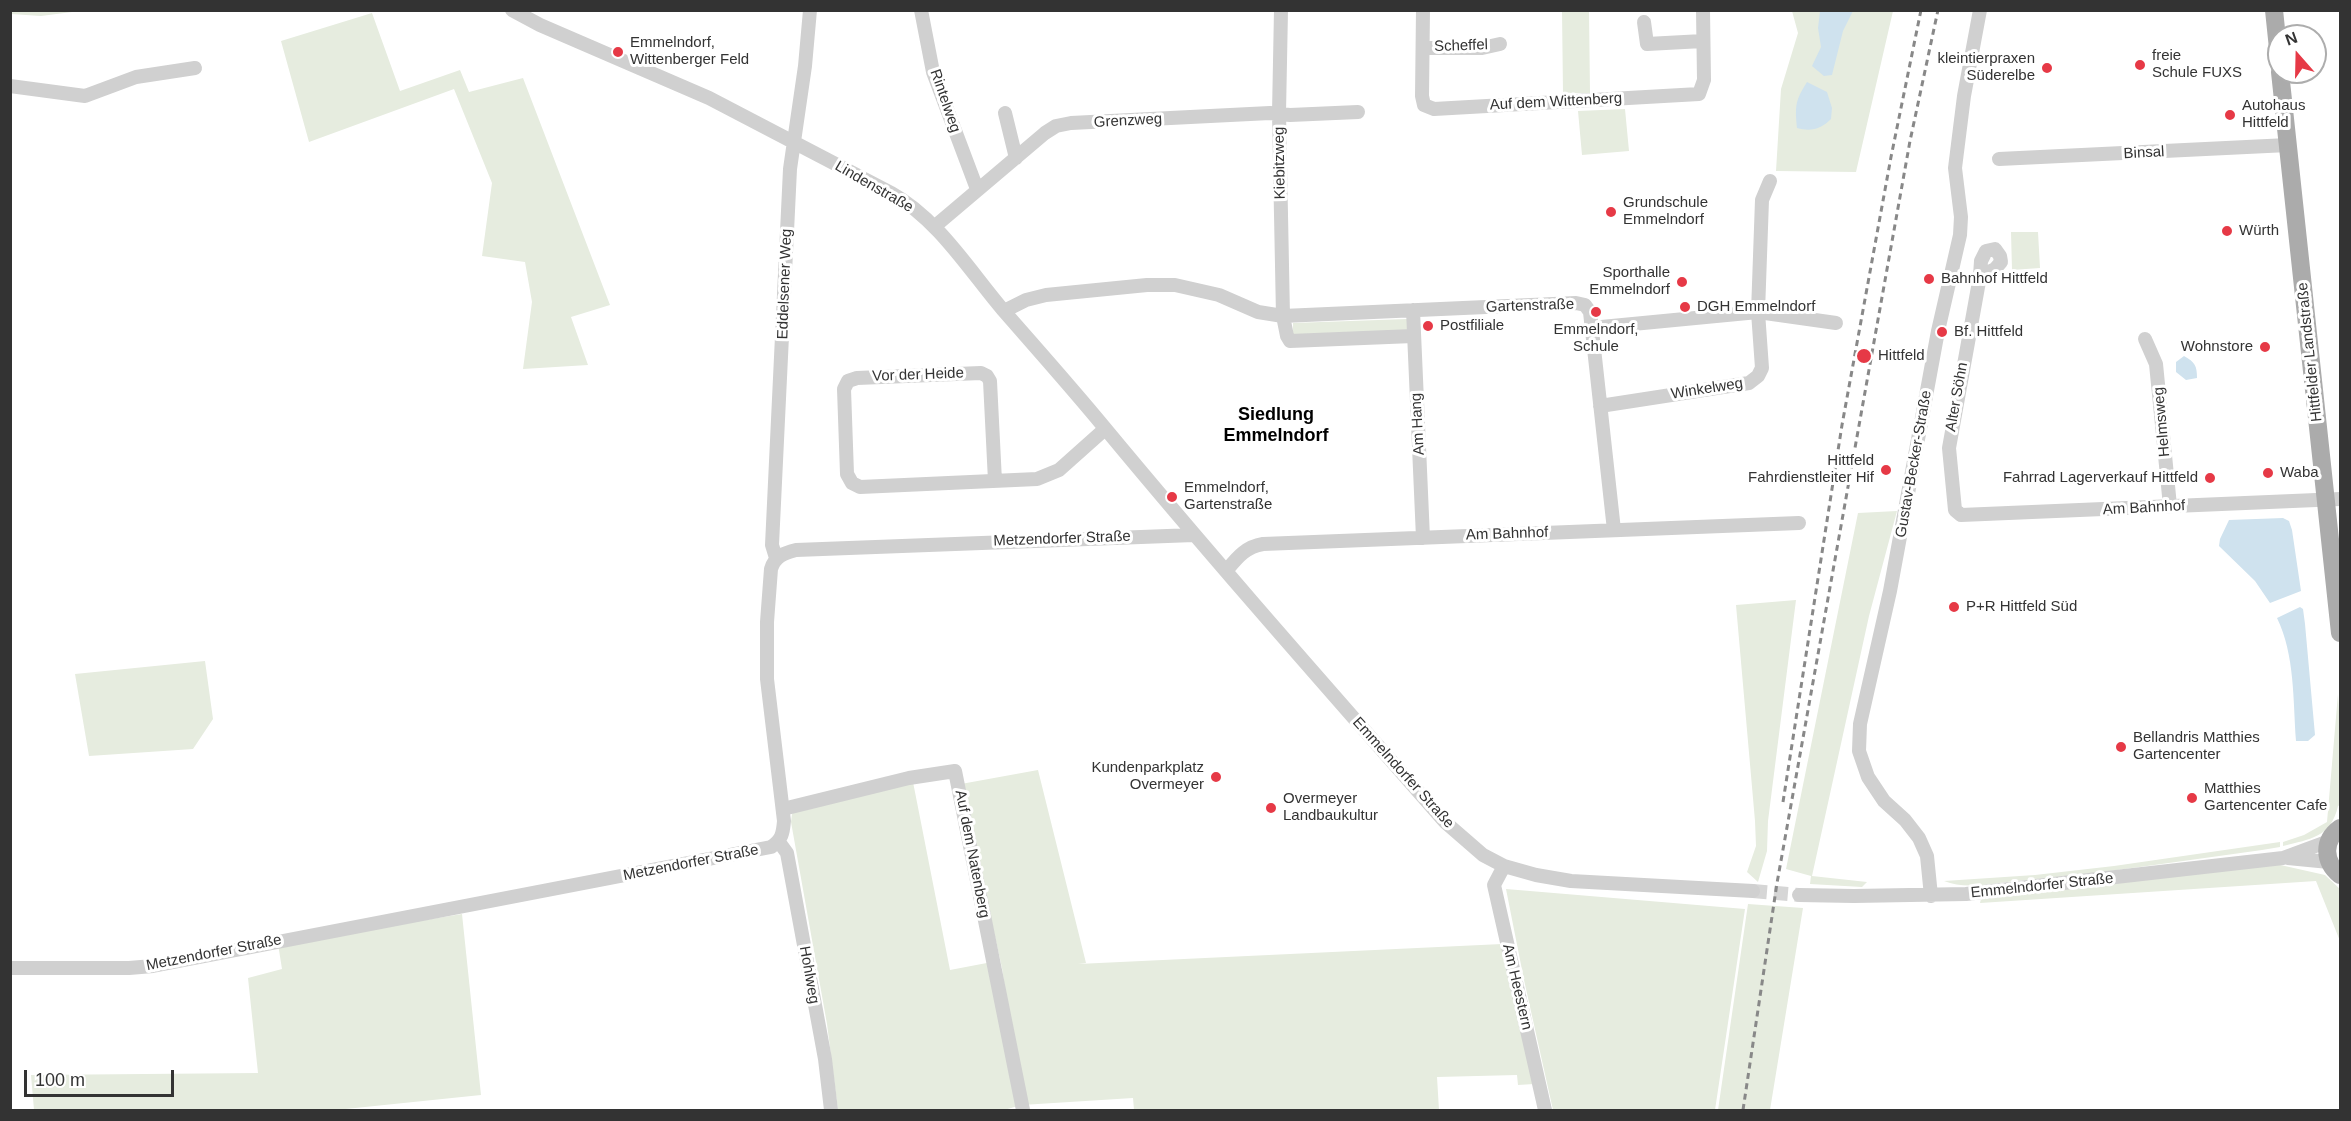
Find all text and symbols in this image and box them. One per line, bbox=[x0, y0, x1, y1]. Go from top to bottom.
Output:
north arrow bbox=[2267, 24, 2327, 84]
text: N bbox=[2283, 29, 2300, 48]
place label: Emmelndorf, Wittenberger Feld bbox=[630, 34, 749, 69]
street label: Scheffel bbox=[1434, 36, 1488, 56]
marker: Emmelndorf, Wittenberger Feld bbox=[611, 45, 625, 59]
place label: freie Schule FUXS bbox=[2152, 47, 2242, 82]
place label: kleintierpraxen Süderelbe bbox=[1937, 50, 2035, 85]
marker: freie Schule FUXS bbox=[2133, 58, 2147, 72]
marker: kleintierpraxen Süderelbe bbox=[2040, 61, 2054, 75]
street label: Rintelweg bbox=[926, 67, 964, 135]
street label: Auf dem Wittenberg bbox=[1489, 90, 1623, 114]
place label: Autohaus Hittfeld bbox=[2242, 97, 2305, 132]
marker: Autohaus Hittfeld bbox=[2223, 108, 2237, 122]
street label: Grenzweg bbox=[1093, 110, 1163, 132]
street label: Kiebitzweg bbox=[1270, 127, 1290, 199]
street label: Binsal bbox=[2123, 143, 2165, 163]
street label: Lindenstraße bbox=[832, 157, 916, 217]
place label: Grundschule Emmelndorf bbox=[1623, 194, 1708, 229]
marker: Grundschule Emmelndorf bbox=[1604, 205, 1618, 219]
place label: Würth bbox=[2239, 222, 2279, 240]
marker: Würth bbox=[2220, 224, 2234, 238]
street label: Eddelsener Weg bbox=[774, 228, 796, 340]
place label: Sporthalle Emmelndorf bbox=[1589, 264, 1670, 299]
place label: Bahnhof Hittfeld bbox=[1941, 270, 2048, 288]
marker: Bahnhof Hittfeld bbox=[1922, 272, 1936, 286]
marker: Sporthalle Emmelndorf bbox=[1675, 275, 1689, 289]
street label: Hittfelder Landstraße bbox=[2294, 281, 2326, 423]
street label: Gartenstraße bbox=[1486, 295, 1574, 317]
place label: DGH Emmelndorf bbox=[1697, 298, 1815, 316]
marker: DGH Emmelndorf bbox=[1678, 300, 1692, 314]
marker: Emmelndorf, Schule bbox=[1589, 305, 1603, 319]
place label: Postfiliale bbox=[1440, 317, 1504, 335]
marker: Postfiliale bbox=[1421, 319, 1435, 333]
place label: Emmelndorf, Schule bbox=[1553, 321, 1639, 356]
place label: Bf. Hittfeld bbox=[1954, 323, 2023, 341]
marker: Bf. Hittfeld bbox=[1935, 325, 1949, 339]
place label: Wohnstore bbox=[2181, 338, 2253, 356]
marker: Wohnstore bbox=[2258, 340, 2272, 354]
marker: Hittfeld bbox=[1855, 347, 1873, 365]
place label: Hittfeld bbox=[1878, 347, 1925, 365]
street label: Alter Söhn bbox=[1942, 361, 1972, 433]
street label: Vor der Heide bbox=[872, 364, 964, 386]
street label: Winkelweg bbox=[1670, 374, 1744, 404]
street label: Helmsweg bbox=[2150, 386, 2174, 458]
street label: Gustav-Becker-Straße bbox=[1892, 389, 1936, 539]
street label: Am Hang bbox=[1407, 392, 1429, 456]
district label: Siedlung Emmelndorf bbox=[1223, 404, 1329, 446]
place label: Hittfeld Fahrdienstleiter Hif bbox=[1748, 452, 1874, 487]
marker: Hittfeld Fahrdienstleiter Hif bbox=[1879, 463, 1893, 477]
place label: Waba bbox=[2280, 464, 2319, 482]
marker: Waba bbox=[2261, 466, 2275, 480]
place label: Fahrrad Lagerverkauf Hittfeld bbox=[2003, 469, 2198, 487]
marker: Fahrrad Lagerverkauf Hittfeld bbox=[2203, 471, 2217, 485]
place label: Emmelndorf, Gartenstraße bbox=[1184, 479, 1272, 514]
marker: Emmelndorf, Gartenstraße bbox=[1165, 490, 1179, 504]
street label: Am Bahnhof bbox=[2102, 497, 2186, 519]
street label: Am Bahnhof bbox=[1465, 524, 1549, 544]
street label: Metzendorfer Straße bbox=[993, 528, 1131, 550]
place label: P+R Hittfeld Süd bbox=[1966, 598, 2077, 616]
marker: P+R Hittfeld Süd bbox=[1947, 600, 1961, 614]
street label: Emmelndorfer Straße bbox=[1348, 714, 1458, 832]
place label: Bellandris Matthies Gartencenter bbox=[2133, 729, 2260, 764]
marker: Bellandris Matthies Gartencenter bbox=[2114, 740, 2128, 754]
place label: Kundenparkplatz Overmeyer bbox=[1091, 759, 1204, 794]
marker: Kundenparkplatz Overmeyer bbox=[1209, 770, 1223, 784]
place label: Matthies Gartencenter Cafe bbox=[2204, 780, 2327, 815]
street label: Auf dem Natenberg bbox=[951, 788, 993, 920]
place label: Overmeyer Landbaukultur bbox=[1283, 790, 1378, 825]
marker: Matthies Gartencenter Cafe bbox=[2185, 791, 2199, 805]
marker: Overmeyer Landbaukultur bbox=[1264, 801, 1278, 815]
street label: Metzendorfer Straße bbox=[622, 841, 760, 885]
street label: Emmelndorfer Straße bbox=[1970, 870, 2114, 902]
street label: Metzendorfer Straße bbox=[145, 931, 283, 975]
street label: Am Heestern bbox=[1498, 942, 1536, 1032]
street label: Hohlweg bbox=[795, 945, 823, 1005]
scale bar bbox=[27, 1058, 177, 1096]
text: 100 m bbox=[35, 1070, 85, 1090]

